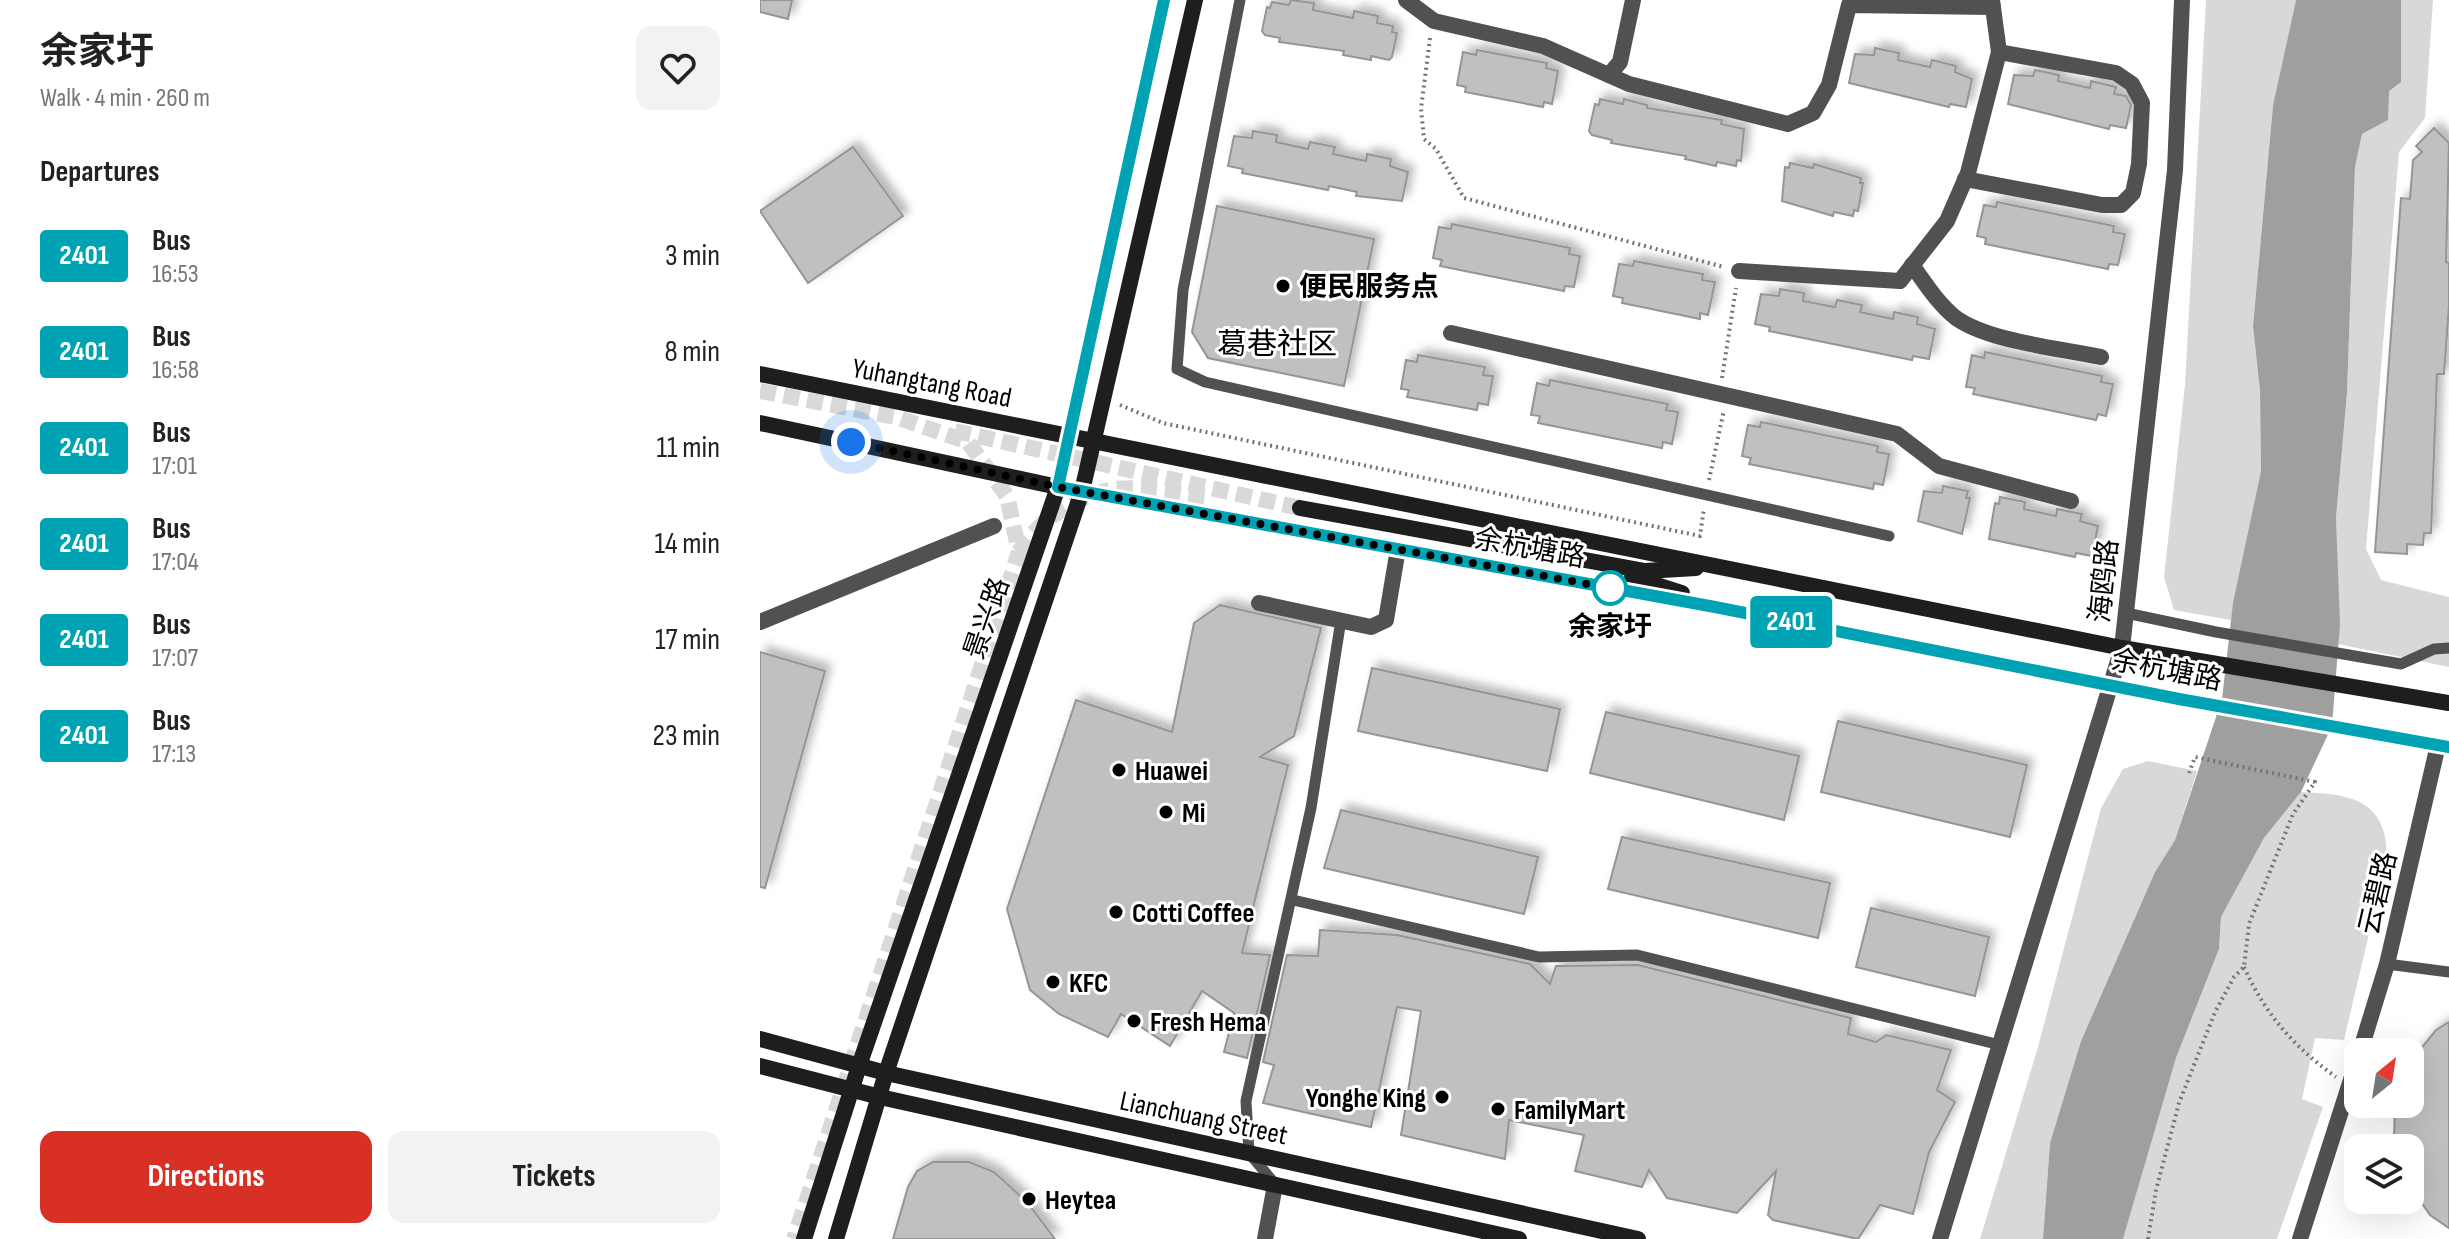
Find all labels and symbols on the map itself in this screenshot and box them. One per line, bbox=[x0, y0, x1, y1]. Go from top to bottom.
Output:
place label: 便民服务点 bbox=[1299, 271, 1439, 304]
marker: 便民服务点 bbox=[1274, 277, 1292, 295]
district label: 葛巷社区 bbox=[1217, 327, 1337, 363]
street label: Yuhangtang Road bbox=[849, 352, 1014, 415]
your location bbox=[831, 422, 871, 462]
street label: 余杭塘路 bbox=[1472, 523, 1588, 574]
street label: 海鸥路 bbox=[2084, 538, 2125, 625]
marker: 余家圩 bbox=[1593, 571, 1627, 605]
street label: 景兴路 bbox=[958, 573, 1017, 664]
line badge: 2401 bbox=[1735, 596, 1847, 648]
place label: 余家圩 bbox=[1568, 611, 1652, 644]
street label: 余杭塘路 bbox=[2109, 644, 2225, 697]
place label: Huawei bbox=[1135, 755, 1208, 788]
marker: Huawei bbox=[1110, 761, 1128, 779]
place label: Mi bbox=[1182, 797, 1205, 830]
marker: Mi bbox=[1157, 803, 1175, 821]
street label: 云碧路 bbox=[2353, 849, 2404, 938]
place label: Cotti Coffee bbox=[1132, 897, 1254, 930]
marker: Cotti Coffee bbox=[1107, 903, 1125, 921]
place label: KFC bbox=[1069, 967, 1108, 1000]
marker: KFC bbox=[1044, 973, 1062, 991]
place label: Fresh Hema bbox=[1150, 1006, 1266, 1039]
marker: Fresh Hema bbox=[1125, 1012, 1143, 1030]
north arrow bbox=[2344, 1038, 2424, 1118]
place label: Yonghe King bbox=[1306, 1082, 1426, 1115]
street label: Lianchuang Street bbox=[1117, 1085, 1291, 1152]
marker: Yonghe King bbox=[1433, 1088, 1451, 1106]
place label: FamilyMart bbox=[1514, 1094, 1625, 1127]
marker: FamilyMart bbox=[1489, 1100, 1507, 1118]
place label: Heytea bbox=[1045, 1184, 1116, 1217]
marker: Heytea bbox=[1020, 1190, 1038, 1208]

